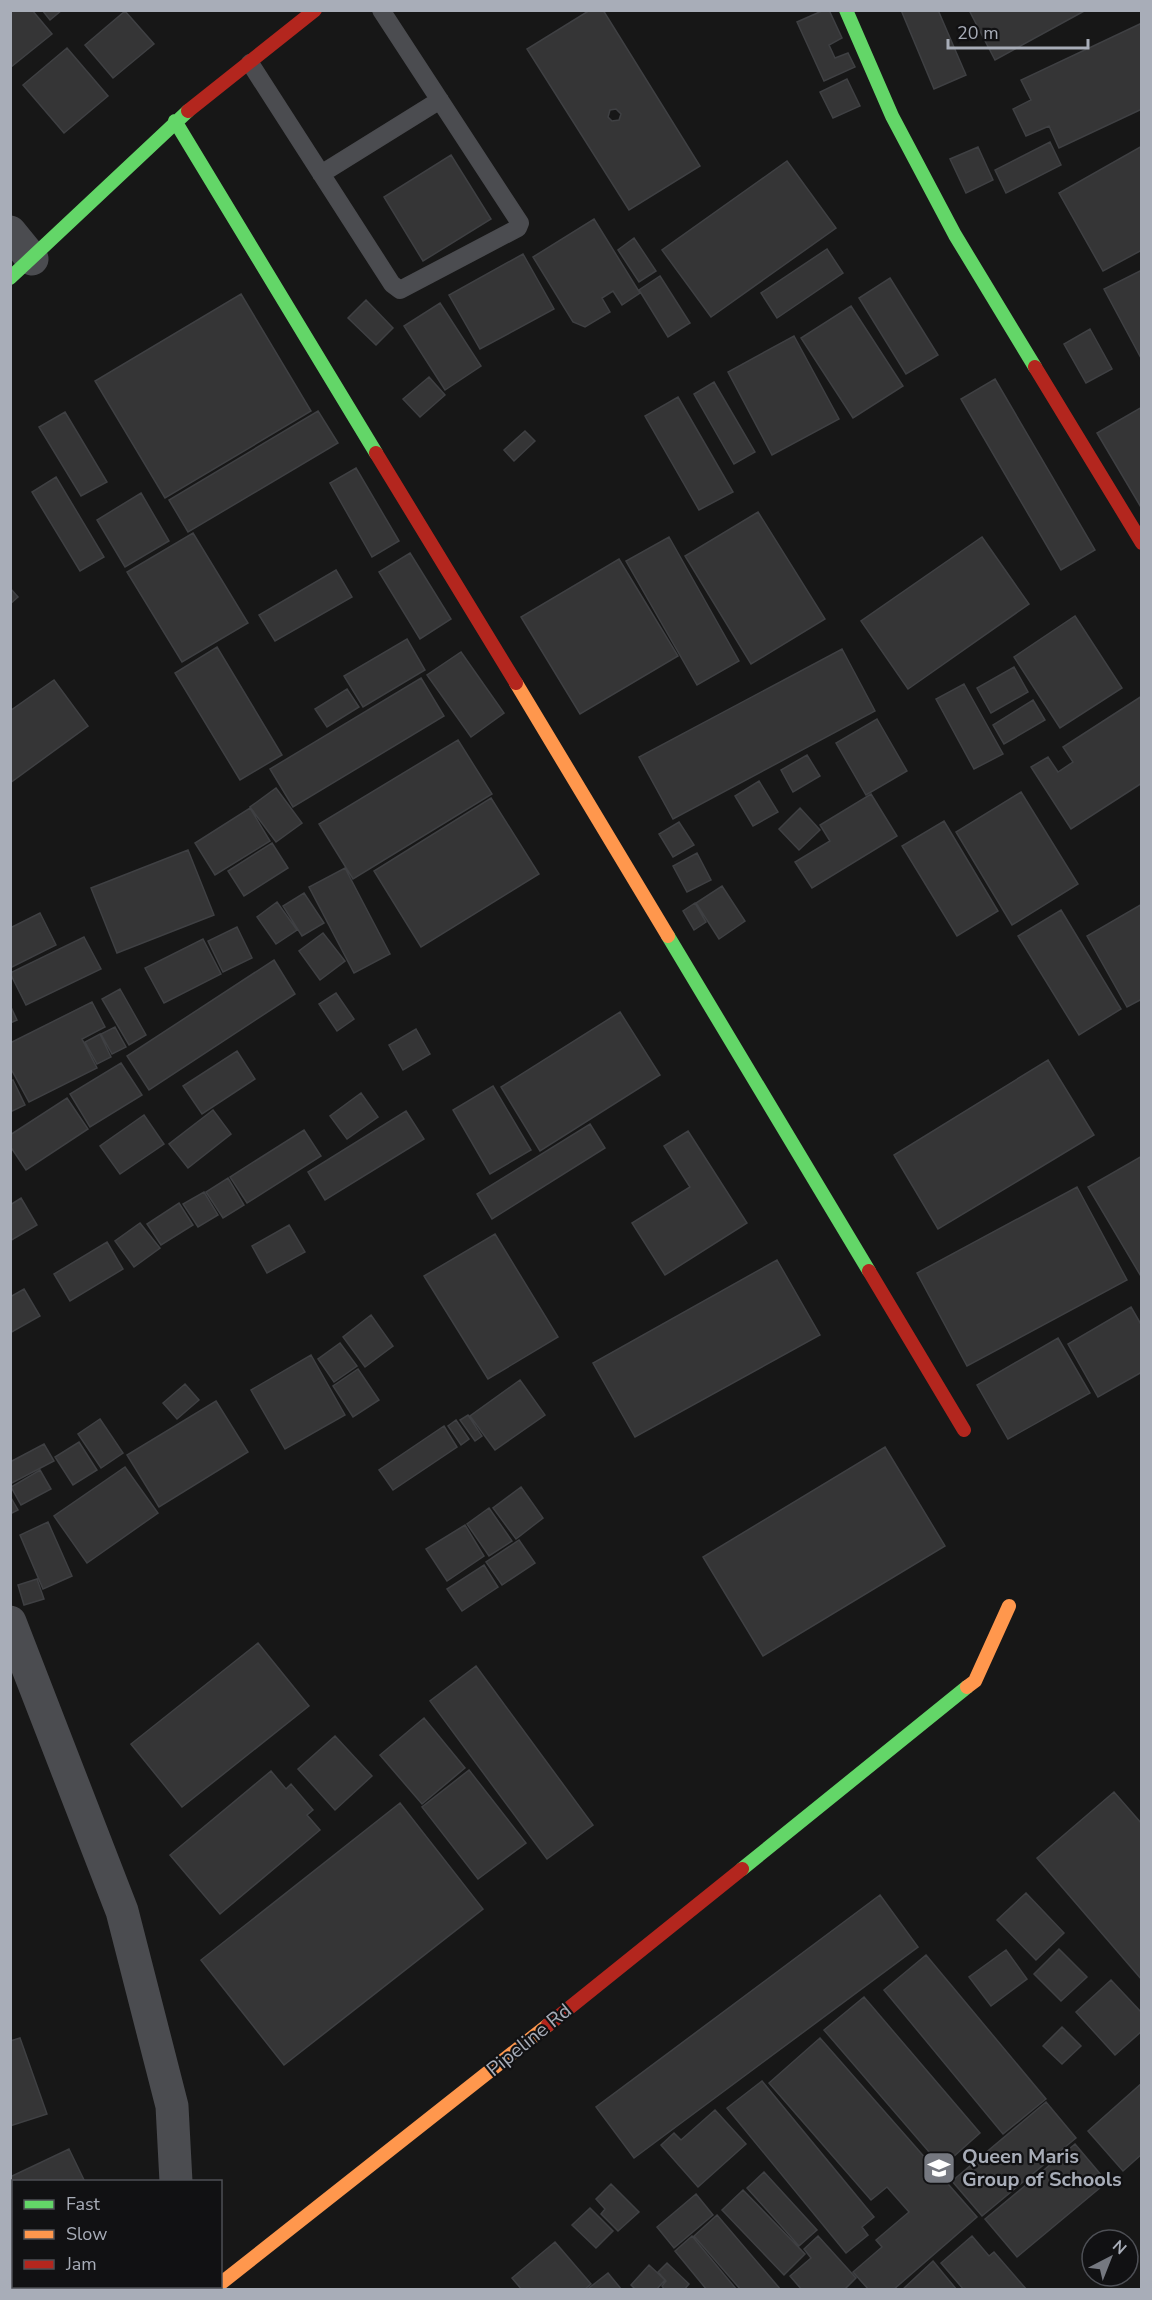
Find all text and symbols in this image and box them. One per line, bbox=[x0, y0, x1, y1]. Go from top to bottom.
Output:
scale bar bbox=[948, 12, 1088, 50]
text: 20 m bbox=[957, 21, 999, 45]
street label: Pipeline Rd bbox=[481, 1997, 577, 2083]
place label: Queen Maris Group of Schools bbox=[962, 2143, 1122, 2193]
school or university icon: Queen Maris Group of Schools bbox=[921, 2150, 957, 2186]
legend bbox=[12, 2180, 222, 2288]
text: Fast bbox=[66, 2192, 101, 2216]
text: Slow bbox=[66, 2222, 107, 2246]
north arrow bbox=[1080, 2228, 1140, 2288]
text: N bbox=[1108, 2235, 1131, 2260]
text: Jam bbox=[65, 2252, 97, 2276]

